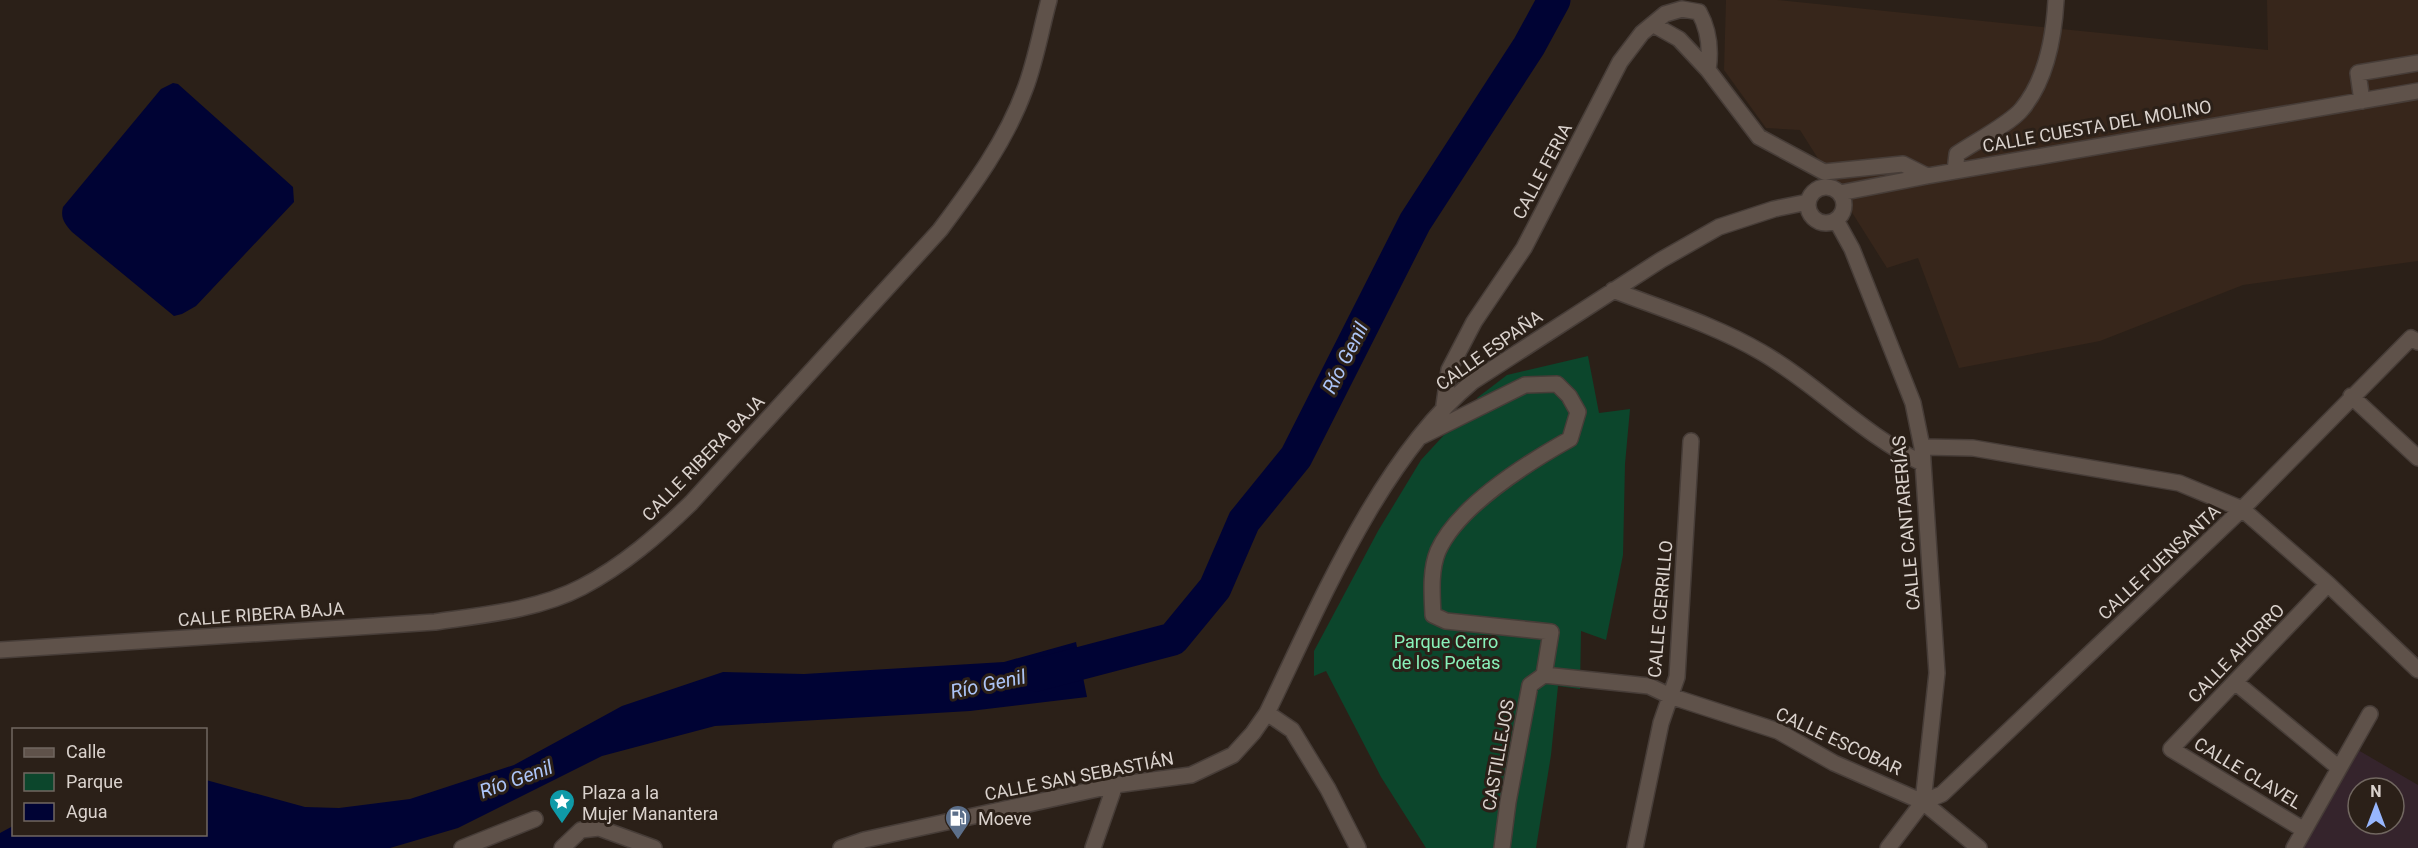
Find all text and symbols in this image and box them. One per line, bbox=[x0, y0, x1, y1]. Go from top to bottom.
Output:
street label: CALLE CUESTA DEL MOLINO bbox=[1981, 95, 2213, 157]
street label: CALLE FERIA bbox=[1508, 119, 1576, 223]
street label: CALLE ESPAÑA bbox=[1432, 305, 1546, 394]
water label: Río Genil bbox=[1317, 318, 1373, 397]
street label: CALLE RIBERA BAJA bbox=[638, 391, 769, 525]
street label: CALLE CANTARERÍAS bbox=[1888, 434, 1924, 611]
street label: CALLE FUENSANTA bbox=[2094, 500, 2225, 624]
street label: CALLE CERRILLO bbox=[1644, 539, 1676, 679]
street label: CALLE RIBERA BAJA bbox=[177, 598, 345, 630]
street label: CALLE AHORRO bbox=[2184, 599, 2288, 707]
park label: Parque Cerro de los Poetas bbox=[1392, 631, 1500, 673]
water label: Río Genil bbox=[948, 664, 1028, 704]
street label: CASTILLEJOS bbox=[1478, 698, 1518, 812]
street label: CALLE ESCOBAR bbox=[1773, 703, 1905, 779]
legend bbox=[12, 728, 207, 836]
street label: CALLE CLAVEL bbox=[2191, 733, 2306, 813]
text: Calle bbox=[66, 741, 106, 762]
street label: CALLE SAN SEBASTIÁN bbox=[983, 747, 1175, 805]
water label: Río Genil bbox=[476, 755, 556, 803]
text: Parque bbox=[66, 771, 123, 792]
north arrow bbox=[2346, 776, 2406, 836]
place label: Plaza a la Mujer Manantera bbox=[582, 782, 718, 824]
text: N bbox=[2370, 782, 2382, 801]
place icon: Plaza a la Mujer Manantera bbox=[547, 787, 577, 825]
text: Agua bbox=[66, 801, 108, 822]
fuel station icon: Moeve bbox=[943, 803, 973, 841]
place label: Moeve bbox=[978, 808, 1032, 829]

